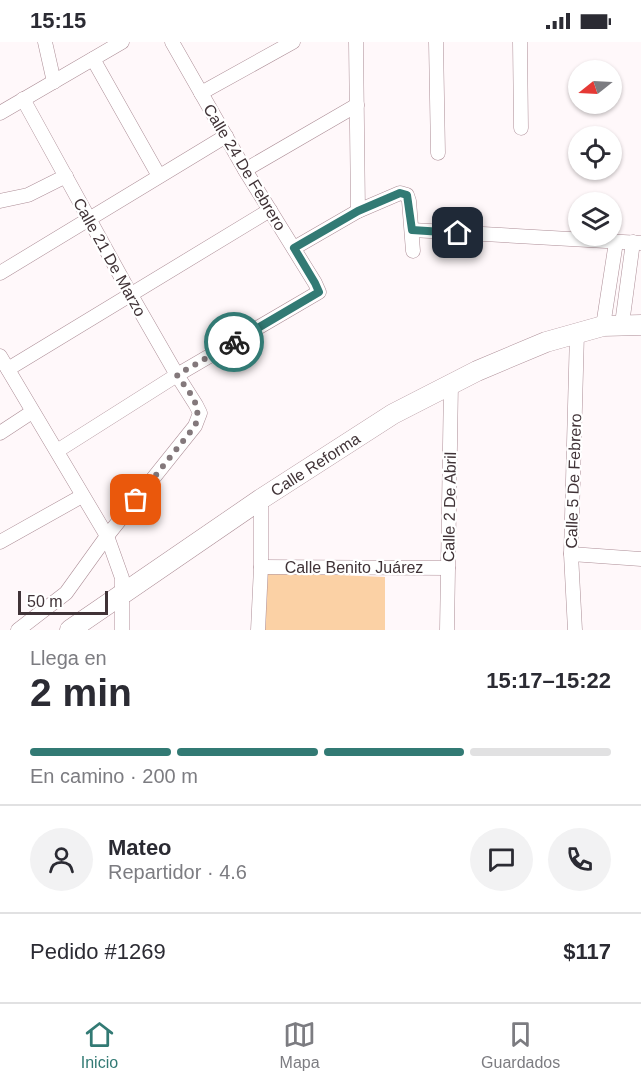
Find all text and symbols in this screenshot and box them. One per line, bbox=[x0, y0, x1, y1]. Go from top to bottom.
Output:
text: 15:15 bbox=[30, 8, 86, 33]
north arrow bbox=[568, 60, 622, 114]
map controls bbox=[568, 60, 622, 246]
street label: Calle 24 De Febrero bbox=[200, 101, 289, 233]
button: locate bbox=[568, 126, 622, 180]
button: layers bbox=[568, 192, 622, 246]
street label: Calle 21 De Marzo bbox=[70, 195, 149, 319]
pin bbox=[432, 207, 483, 258]
icon: home bbox=[441, 216, 474, 249]
courier bbox=[204, 312, 264, 372]
icon: bike bbox=[218, 326, 251, 359]
street label: Calle 5 De Febrero bbox=[563, 413, 584, 549]
street label: Calle Reforma bbox=[268, 430, 363, 499]
street label: Calle 2 De Abril bbox=[440, 452, 459, 562]
pin bbox=[110, 474, 161, 525]
icon: bag bbox=[119, 483, 152, 516]
street label: Calle Benito Juárez bbox=[285, 559, 423, 576]
scale bar bbox=[18, 588, 108, 616]
text: 50 m bbox=[27, 593, 63, 610]
text: Llega en bbox=[30, 647, 107, 669]
text: 15:17–15:22 bbox=[486, 668, 611, 693]
text: 2 min bbox=[30, 671, 132, 714]
text: En camino · 200 m bbox=[30, 765, 198, 787]
button: person bbox=[30, 828, 93, 891]
button: chat bbox=[470, 828, 533, 891]
button: phone bbox=[548, 828, 611, 891]
text: Mateo bbox=[108, 835, 172, 860]
text: Repartidor · 4.6 bbox=[108, 861, 247, 883]
text: Pedido #1269 bbox=[30, 939, 166, 964]
text: $117 bbox=[563, 939, 611, 964]
tab: Inicio bbox=[81, 1018, 118, 1072]
tab: Mapa bbox=[280, 1018, 320, 1072]
tab: Guardados bbox=[481, 1018, 560, 1072]

